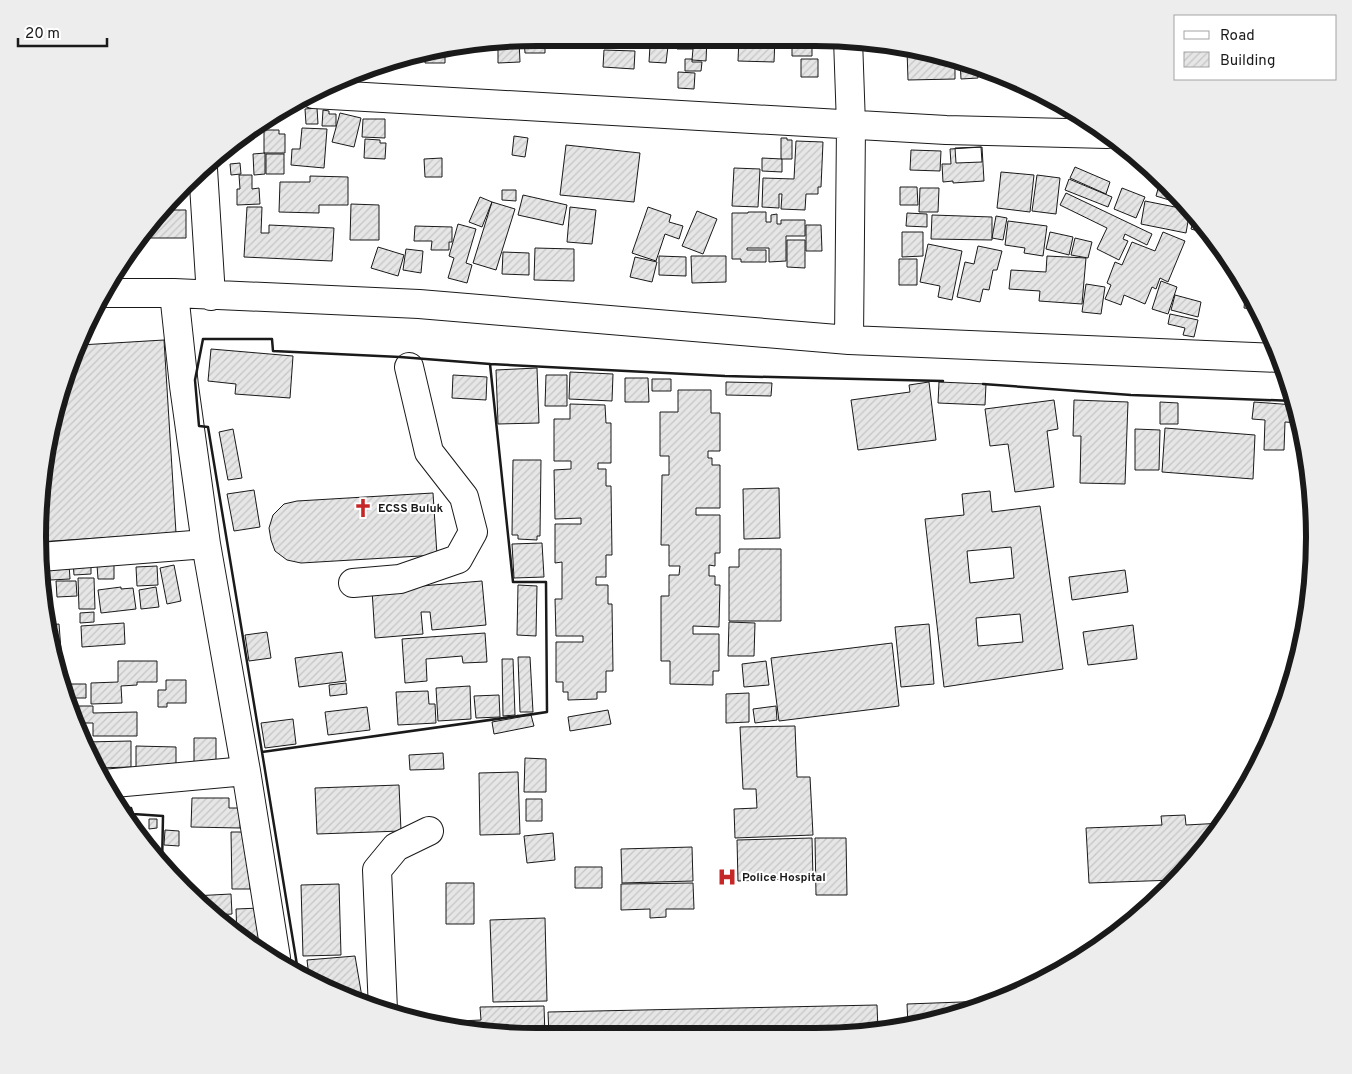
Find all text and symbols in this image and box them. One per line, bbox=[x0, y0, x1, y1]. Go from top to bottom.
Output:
scale bar bbox=[18, 15, 106, 47]
legend bbox=[1174, 15, 1337, 80]
text: 20 m bbox=[25, 25, 60, 44]
text: Road bbox=[1220, 27, 1255, 46]
text: Building bbox=[1220, 52, 1275, 71]
church icon: ECSS Buluk bbox=[352, 497, 374, 519]
place label: ECSS Buluk bbox=[378, 501, 444, 517]
hospital icon: Police Hospital bbox=[716, 866, 738, 888]
place label: Police Hospital bbox=[742, 870, 826, 886]

